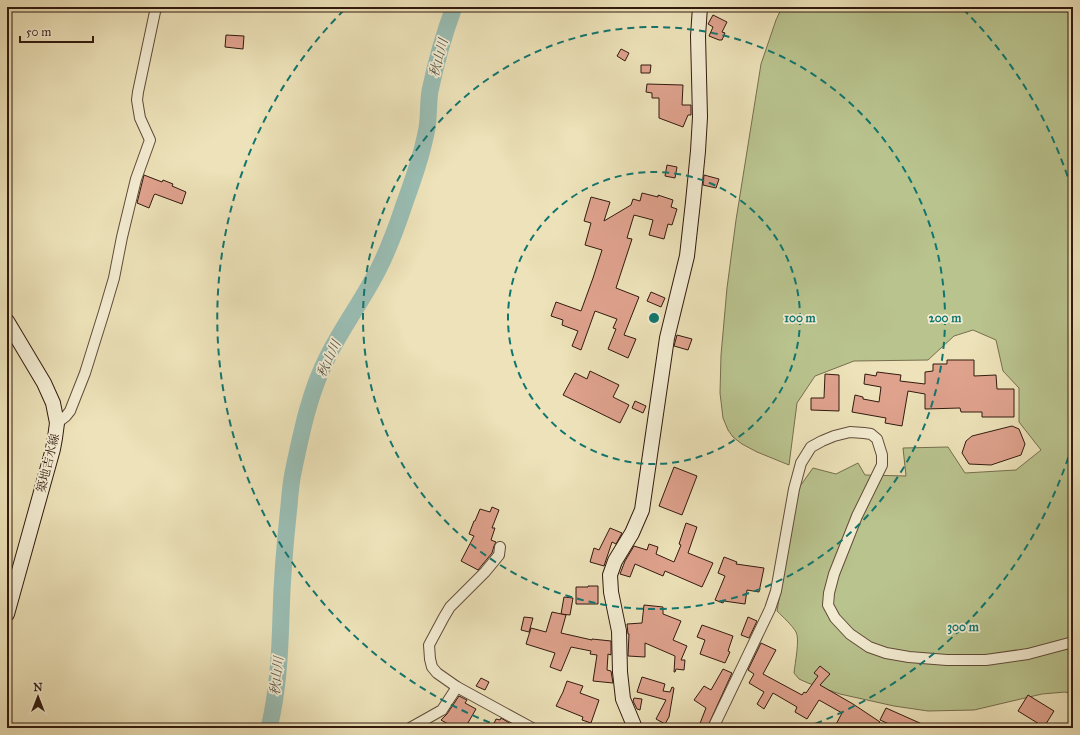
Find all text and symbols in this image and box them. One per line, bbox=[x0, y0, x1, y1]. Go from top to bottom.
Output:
scale bar bbox=[20, 18, 93, 44]
text: 50 m bbox=[26, 25, 51, 39]
water label: 秋山川 bbox=[426, 35, 452, 79]
centre of rings bbox=[647, 311, 661, 325]
text: 100 m bbox=[784, 311, 817, 325]
text: 200 m bbox=[929, 311, 962, 325]
water label: 秋山川 bbox=[314, 336, 345, 380]
street label: 築地吉水線 bbox=[34, 432, 62, 494]
text: 300 m bbox=[947, 620, 980, 635]
water label: 秋山川 bbox=[267, 654, 287, 696]
north arrow bbox=[18, 677, 58, 717]
text: N bbox=[33, 681, 43, 694]

